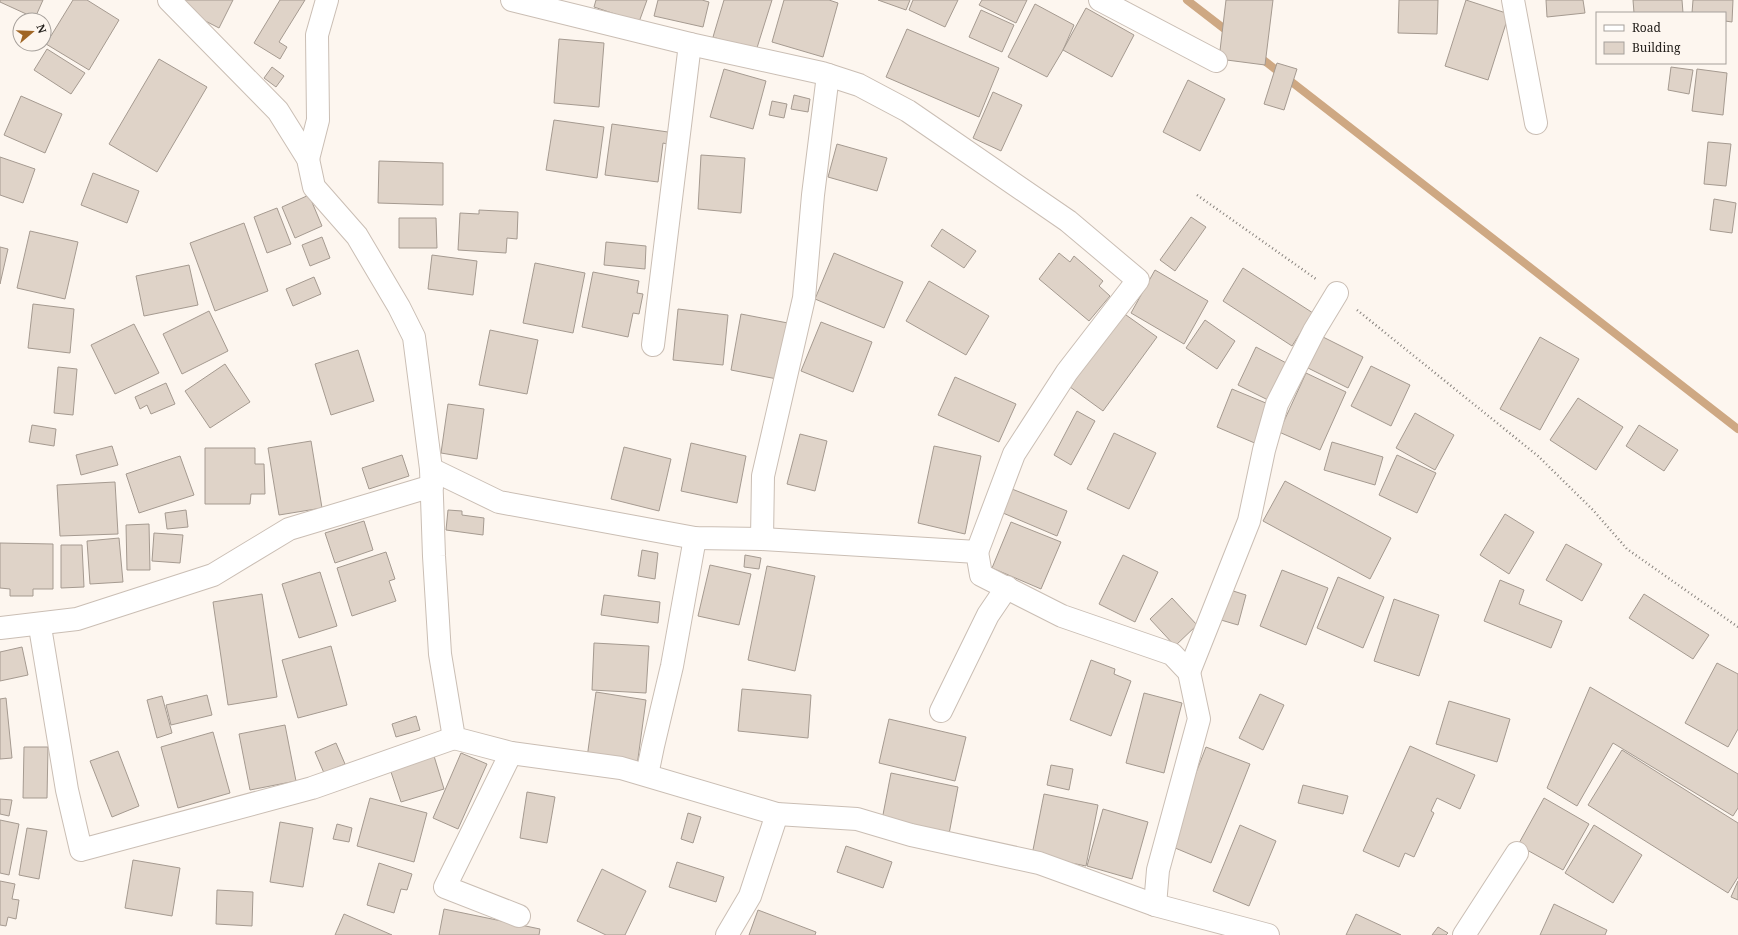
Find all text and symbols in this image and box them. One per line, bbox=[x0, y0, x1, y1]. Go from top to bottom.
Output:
north arrow bbox=[12, 12, 52, 52]
legend bbox=[1596, 12, 1726, 64]
text: Road bbox=[1632, 19, 1662, 36]
text: N bbox=[33, 22, 51, 35]
text: Building bbox=[1632, 39, 1681, 56]

